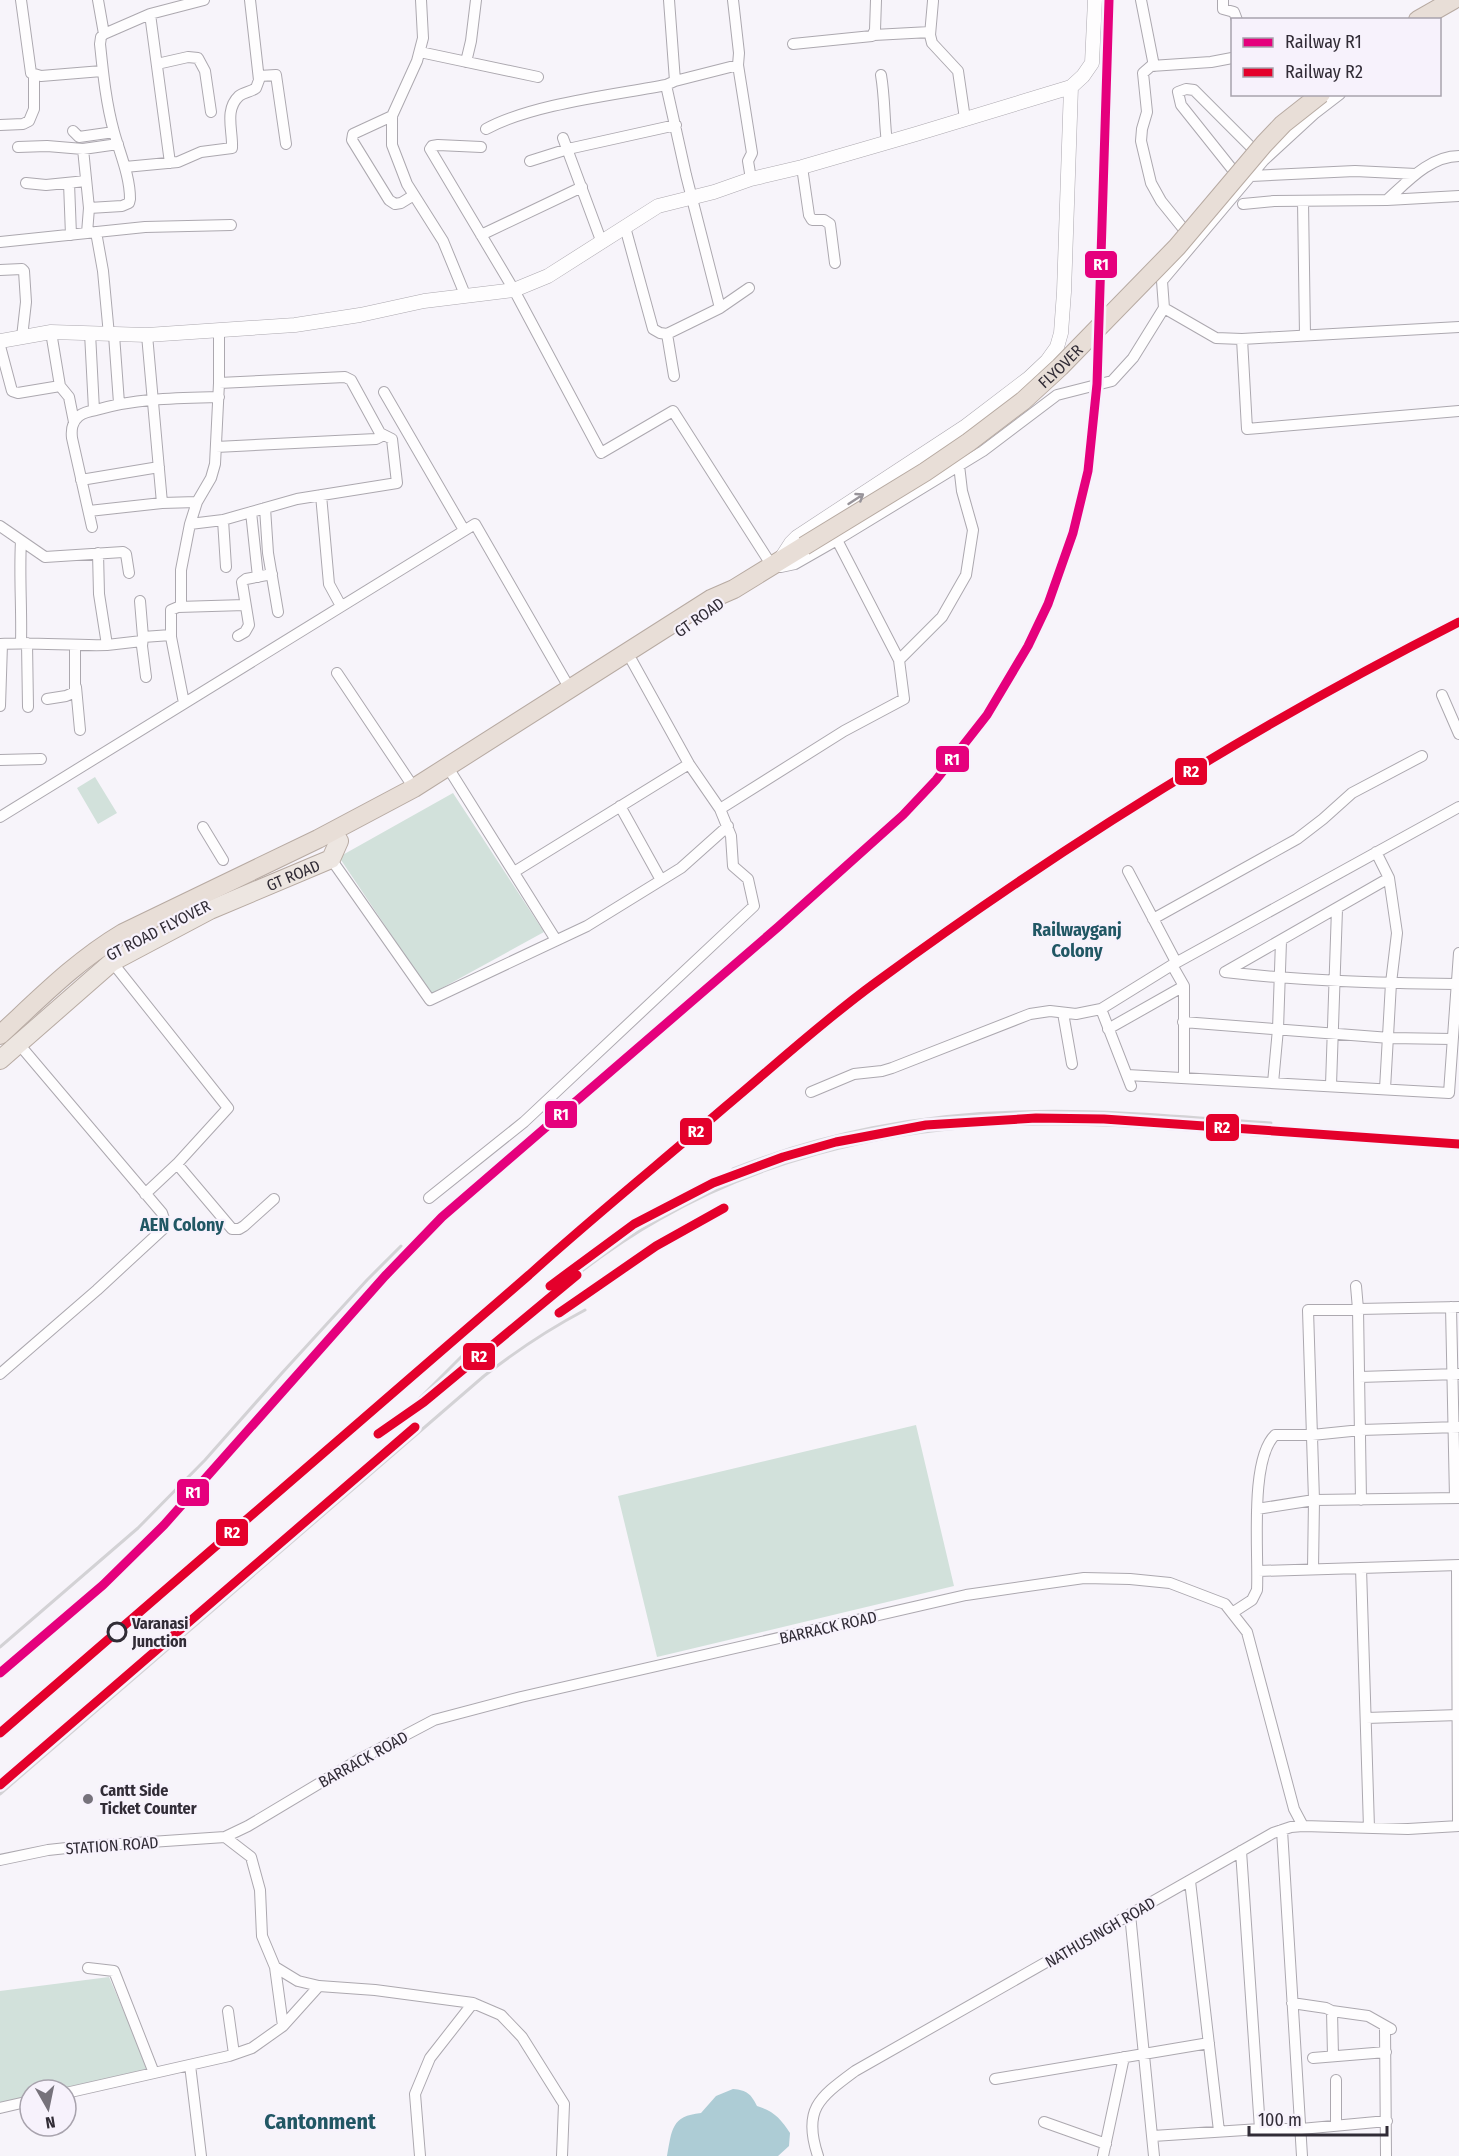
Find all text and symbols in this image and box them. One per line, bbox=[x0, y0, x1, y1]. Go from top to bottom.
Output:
legend bbox=[1231, 18, 1441, 96]
text: Railway R1 bbox=[1285, 31, 1362, 53]
text: Railway R2 bbox=[1285, 61, 1363, 83]
line badge: R1 bbox=[1084, 250, 1118, 279]
text: R1 bbox=[1093, 255, 1109, 274]
street label: FLYOVER bbox=[1034, 340, 1087, 392]
one-way arrow bbox=[848, 493, 864, 505]
street label: GT ROAD bbox=[671, 594, 728, 641]
line badge: R1 bbox=[935, 745, 970, 773]
text: R1 bbox=[944, 750, 960, 769]
line badge: R2 bbox=[1174, 757, 1208, 786]
text: R2 bbox=[1183, 762, 1200, 781]
street label: GT ROAD bbox=[264, 856, 323, 895]
street label: GT ROAD FLYOVER bbox=[103, 896, 214, 965]
district label: Railwayganj Colony bbox=[1032, 919, 1122, 962]
line badge: R1 bbox=[544, 1100, 578, 1129]
text: R1 bbox=[553, 1105, 569, 1124]
line badge: R2 bbox=[1205, 1113, 1240, 1142]
line badge: R2 bbox=[679, 1117, 713, 1146]
text: R2 bbox=[1214, 1118, 1231, 1137]
text: R2 bbox=[688, 1122, 705, 1141]
district label: AEN Colony bbox=[139, 1214, 224, 1236]
line badge: R2 bbox=[462, 1342, 496, 1371]
text: R2 bbox=[471, 1347, 488, 1366]
line badge: R1 bbox=[176, 1478, 210, 1507]
text: R1 bbox=[185, 1483, 201, 1502]
line badge: R2 bbox=[215, 1518, 249, 1547]
text: R2 bbox=[224, 1523, 241, 1542]
street label: BARRACK ROAD bbox=[778, 1607, 879, 1648]
place label: Varanasi Junction bbox=[131, 1614, 188, 1651]
marker: Varanasi Junction bbox=[107, 1622, 127, 1642]
street label: BARRACK ROAD bbox=[315, 1727, 411, 1792]
place label: Cantt Side Ticket Counter bbox=[100, 1781, 197, 1818]
marker: Cantt Side Ticket Counter bbox=[81, 1792, 95, 1806]
street label: STATION ROAD bbox=[65, 1833, 159, 1858]
street label: NATHUSINGH ROAD bbox=[1042, 1893, 1159, 1972]
north arrow bbox=[18, 2078, 78, 2138]
scale bar bbox=[1249, 2099, 1387, 2137]
district label: Cantonment bbox=[264, 2108, 376, 2135]
text: 100 m bbox=[1258, 2109, 1302, 2131]
text: N bbox=[44, 2112, 56, 2132]

